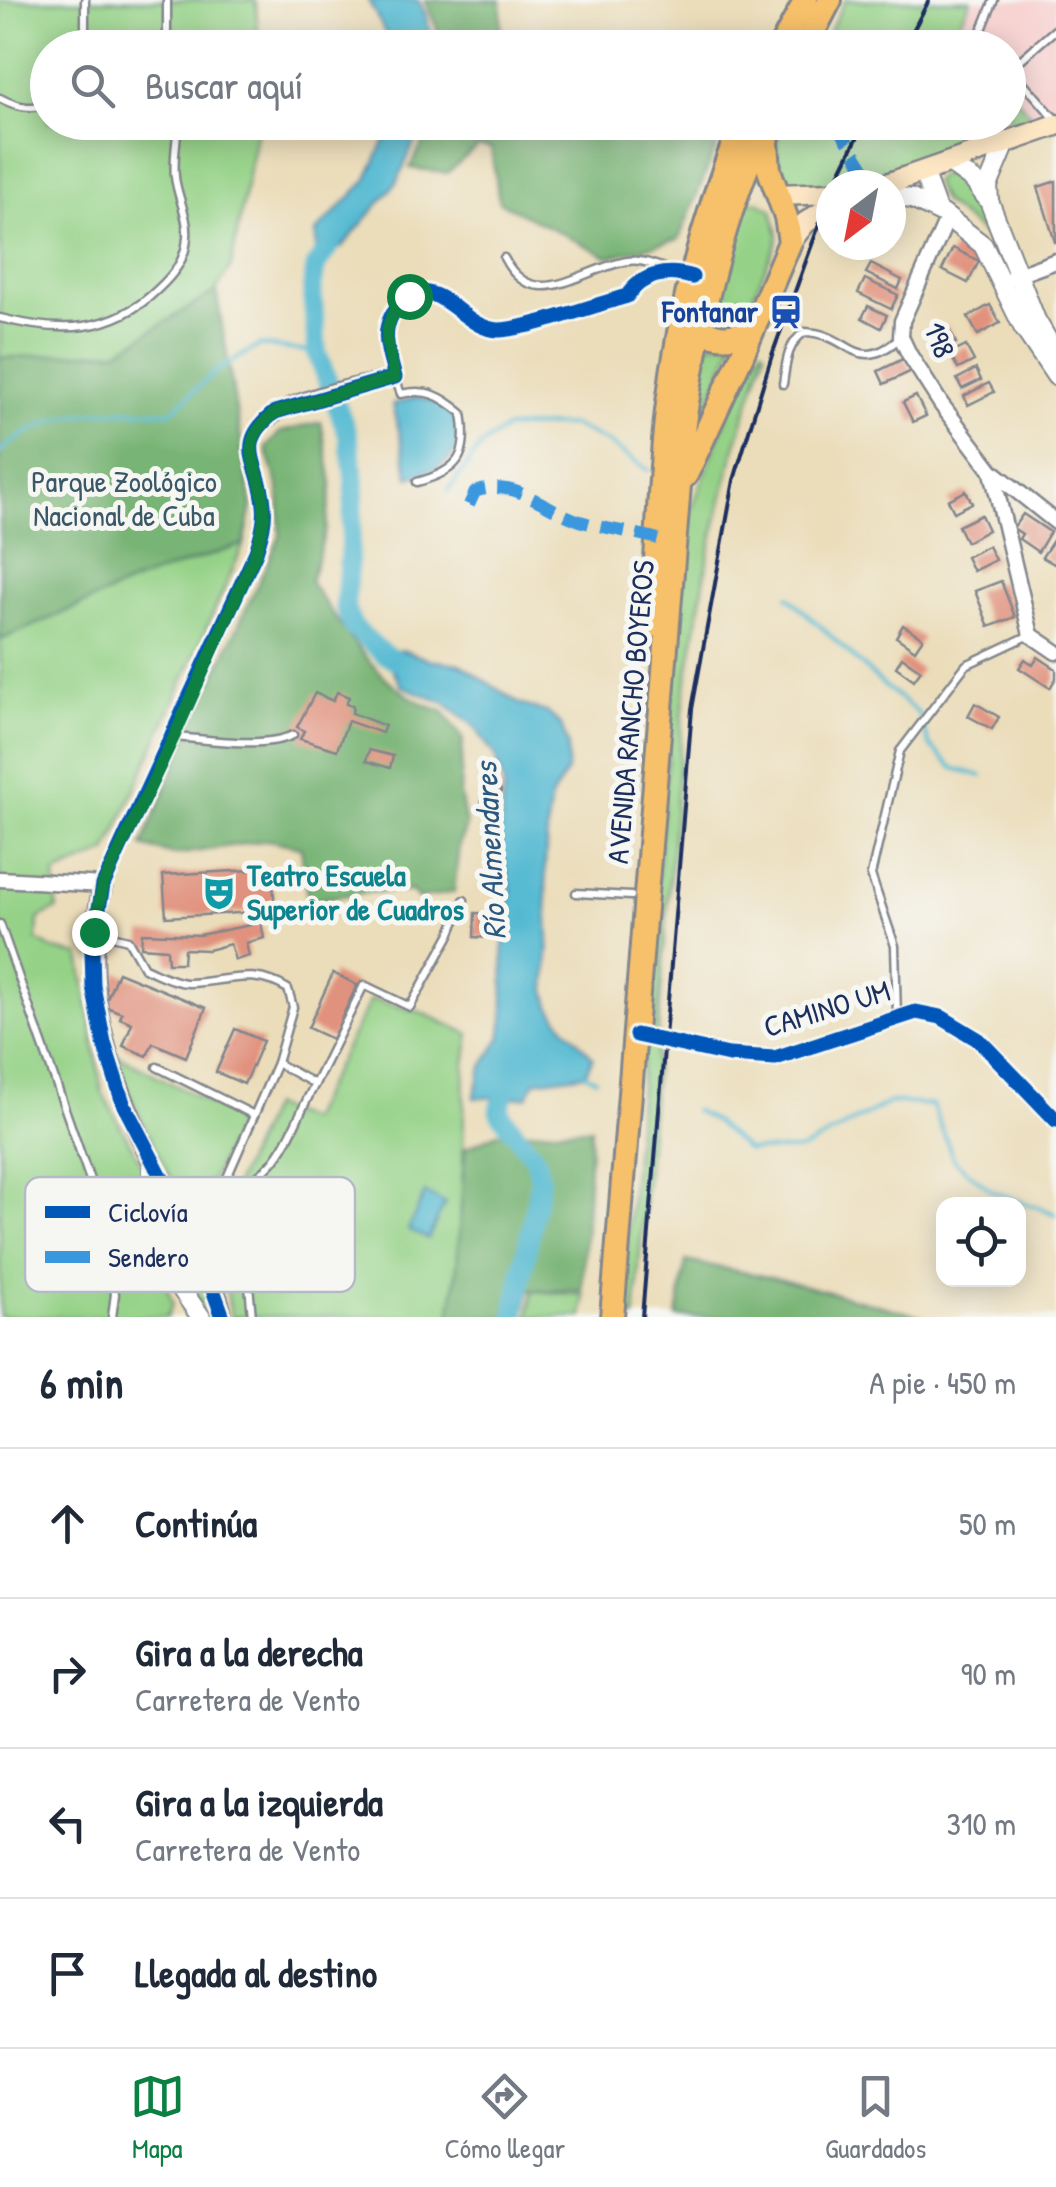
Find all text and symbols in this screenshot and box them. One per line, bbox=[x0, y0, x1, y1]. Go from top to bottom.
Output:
search box bbox=[30, 30, 1026, 140]
icon: search bbox=[65, 58, 120, 113]
text: Buscar aquí bbox=[145, 59, 303, 111]
north arrow bbox=[816, 170, 906, 260]
route start bbox=[387, 274, 433, 320]
place label: Fontanar bbox=[661, 291, 758, 331]
station icon: Fontanar bbox=[767, 293, 805, 331]
street label: 198 bbox=[915, 316, 965, 363]
park label: Parque Zoológico Nacional de Cuba bbox=[31, 461, 217, 535]
street label: AVENIDA RANCHO BOYEROS bbox=[597, 558, 663, 865]
water label: Río Almendares bbox=[463, 759, 516, 941]
place label: Teatro Escuela Superior de Cuadros bbox=[246, 855, 464, 930]
theatre icon: Teatro Escuela Superior de Cuadros bbox=[200, 874, 238, 912]
route end bbox=[72, 910, 118, 956]
street label: CAMINO UM bbox=[759, 970, 895, 1046]
legend bbox=[25, 1177, 355, 1292]
text: Ciclovía bbox=[108, 1193, 188, 1231]
map controls bbox=[936, 1197, 1026, 1287]
button: locate bbox=[936, 1197, 1026, 1287]
text: Sendero bbox=[108, 1238, 189, 1276]
text: 6 min bbox=[40, 1354, 123, 1411]
text: A pie · 450 m bbox=[869, 1361, 1016, 1404]
icon: ahead bbox=[40, 1496, 95, 1551]
text: Continúa bbox=[135, 1497, 257, 1549]
text: 50 m bbox=[959, 1502, 1016, 1545]
text: Gira a la derecha bbox=[135, 1626, 363, 1678]
icon: right bbox=[40, 1646, 95, 1701]
text: 90 m bbox=[961, 1652, 1016, 1695]
text: Carretera de Vento bbox=[135, 1678, 360, 1721]
text: Gira a la izquierda bbox=[135, 1776, 383, 1828]
icon: left bbox=[40, 1796, 95, 1851]
text: 310 m bbox=[947, 1802, 1016, 1845]
text: Carretera de Vento bbox=[135, 1828, 360, 1871]
icon: arrive bbox=[40, 1946, 95, 2001]
text: Llegada al destino bbox=[135, 1947, 377, 1999]
tab: Mapa bbox=[130, 2069, 185, 2167]
tab: Cómo llegar bbox=[444, 2069, 565, 2167]
tab: Guardados bbox=[825, 2069, 926, 2167]

